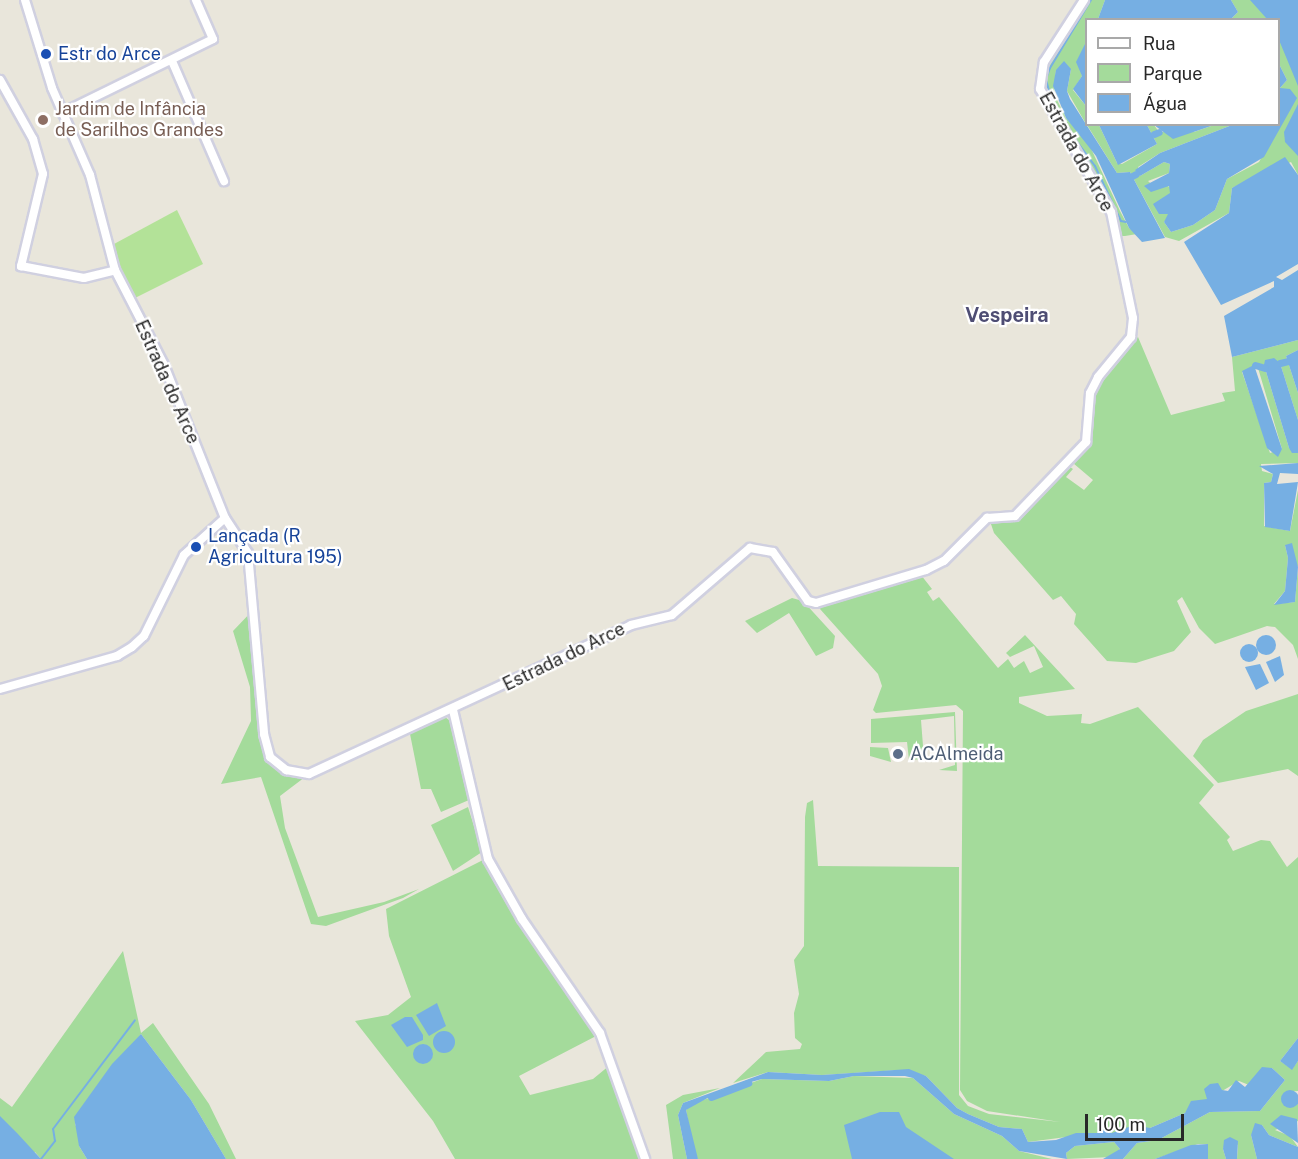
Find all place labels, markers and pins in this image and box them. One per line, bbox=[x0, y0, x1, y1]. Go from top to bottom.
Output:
place label: Estr do Arce bbox=[58, 43, 161, 65]
marker: Estr do Arce bbox=[39, 47, 53, 61]
place label: Jardim de Infância de Sarilhos Grandes bbox=[55, 99, 223, 142]
marker: Jardim de Infância de Sarilhos Grandes bbox=[36, 113, 50, 127]
place label: Lançada (R Agricultura 195) bbox=[208, 526, 342, 568]
marker: Lançada (R Agricultura 195) bbox=[189, 540, 203, 554]
place label: ACAlmeida bbox=[910, 743, 1003, 765]
marker: ACAlmeida bbox=[891, 747, 905, 761]

